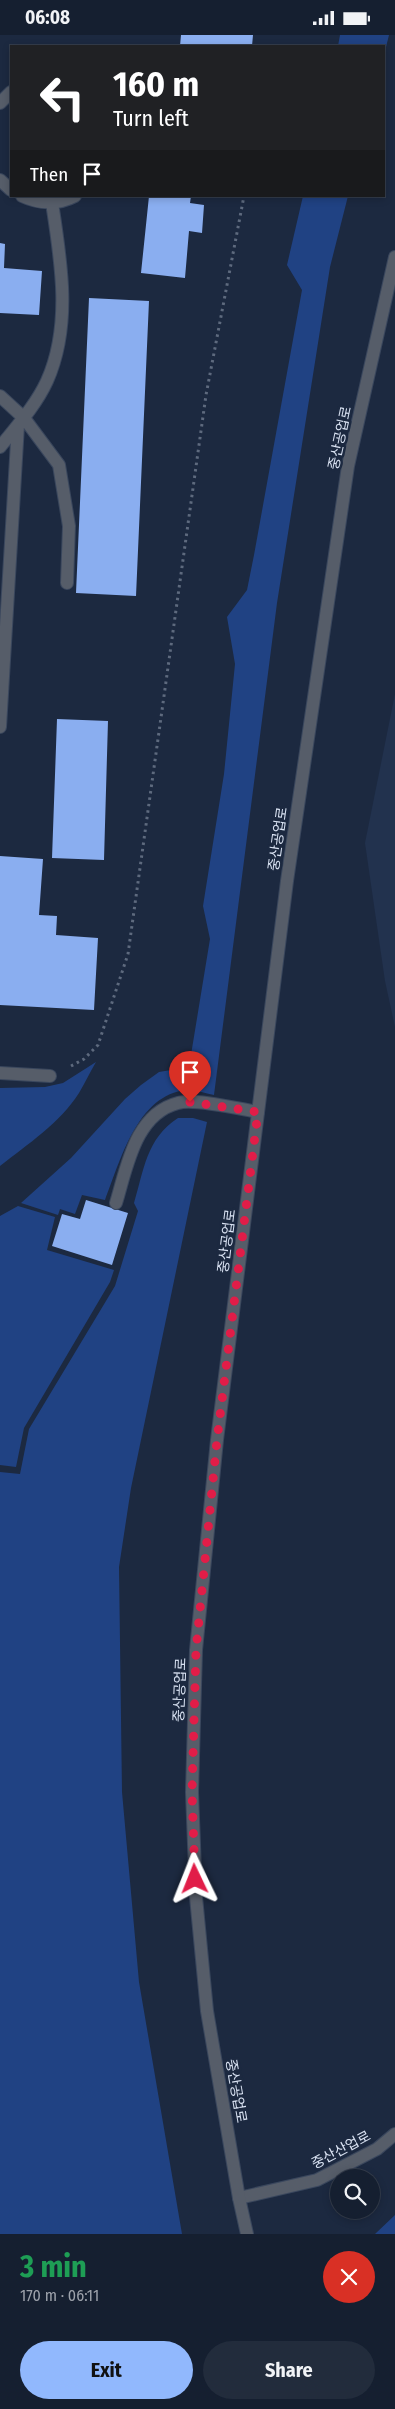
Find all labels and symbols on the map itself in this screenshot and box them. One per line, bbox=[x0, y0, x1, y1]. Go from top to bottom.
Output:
street label: 중산공업로 bbox=[325, 405, 355, 471]
street label: 중산공업로 bbox=[265, 806, 291, 872]
pin bbox=[169, 1051, 211, 1102]
street label: 중산공업로 bbox=[215, 1208, 239, 1274]
street label: 중산공업로 bbox=[170, 1657, 190, 1722]
position arrow bbox=[168, 1852, 220, 1904]
street label: 중산공업로 bbox=[222, 2058, 250, 2124]
street label: 중산산업로 bbox=[309, 2127, 374, 2173]

